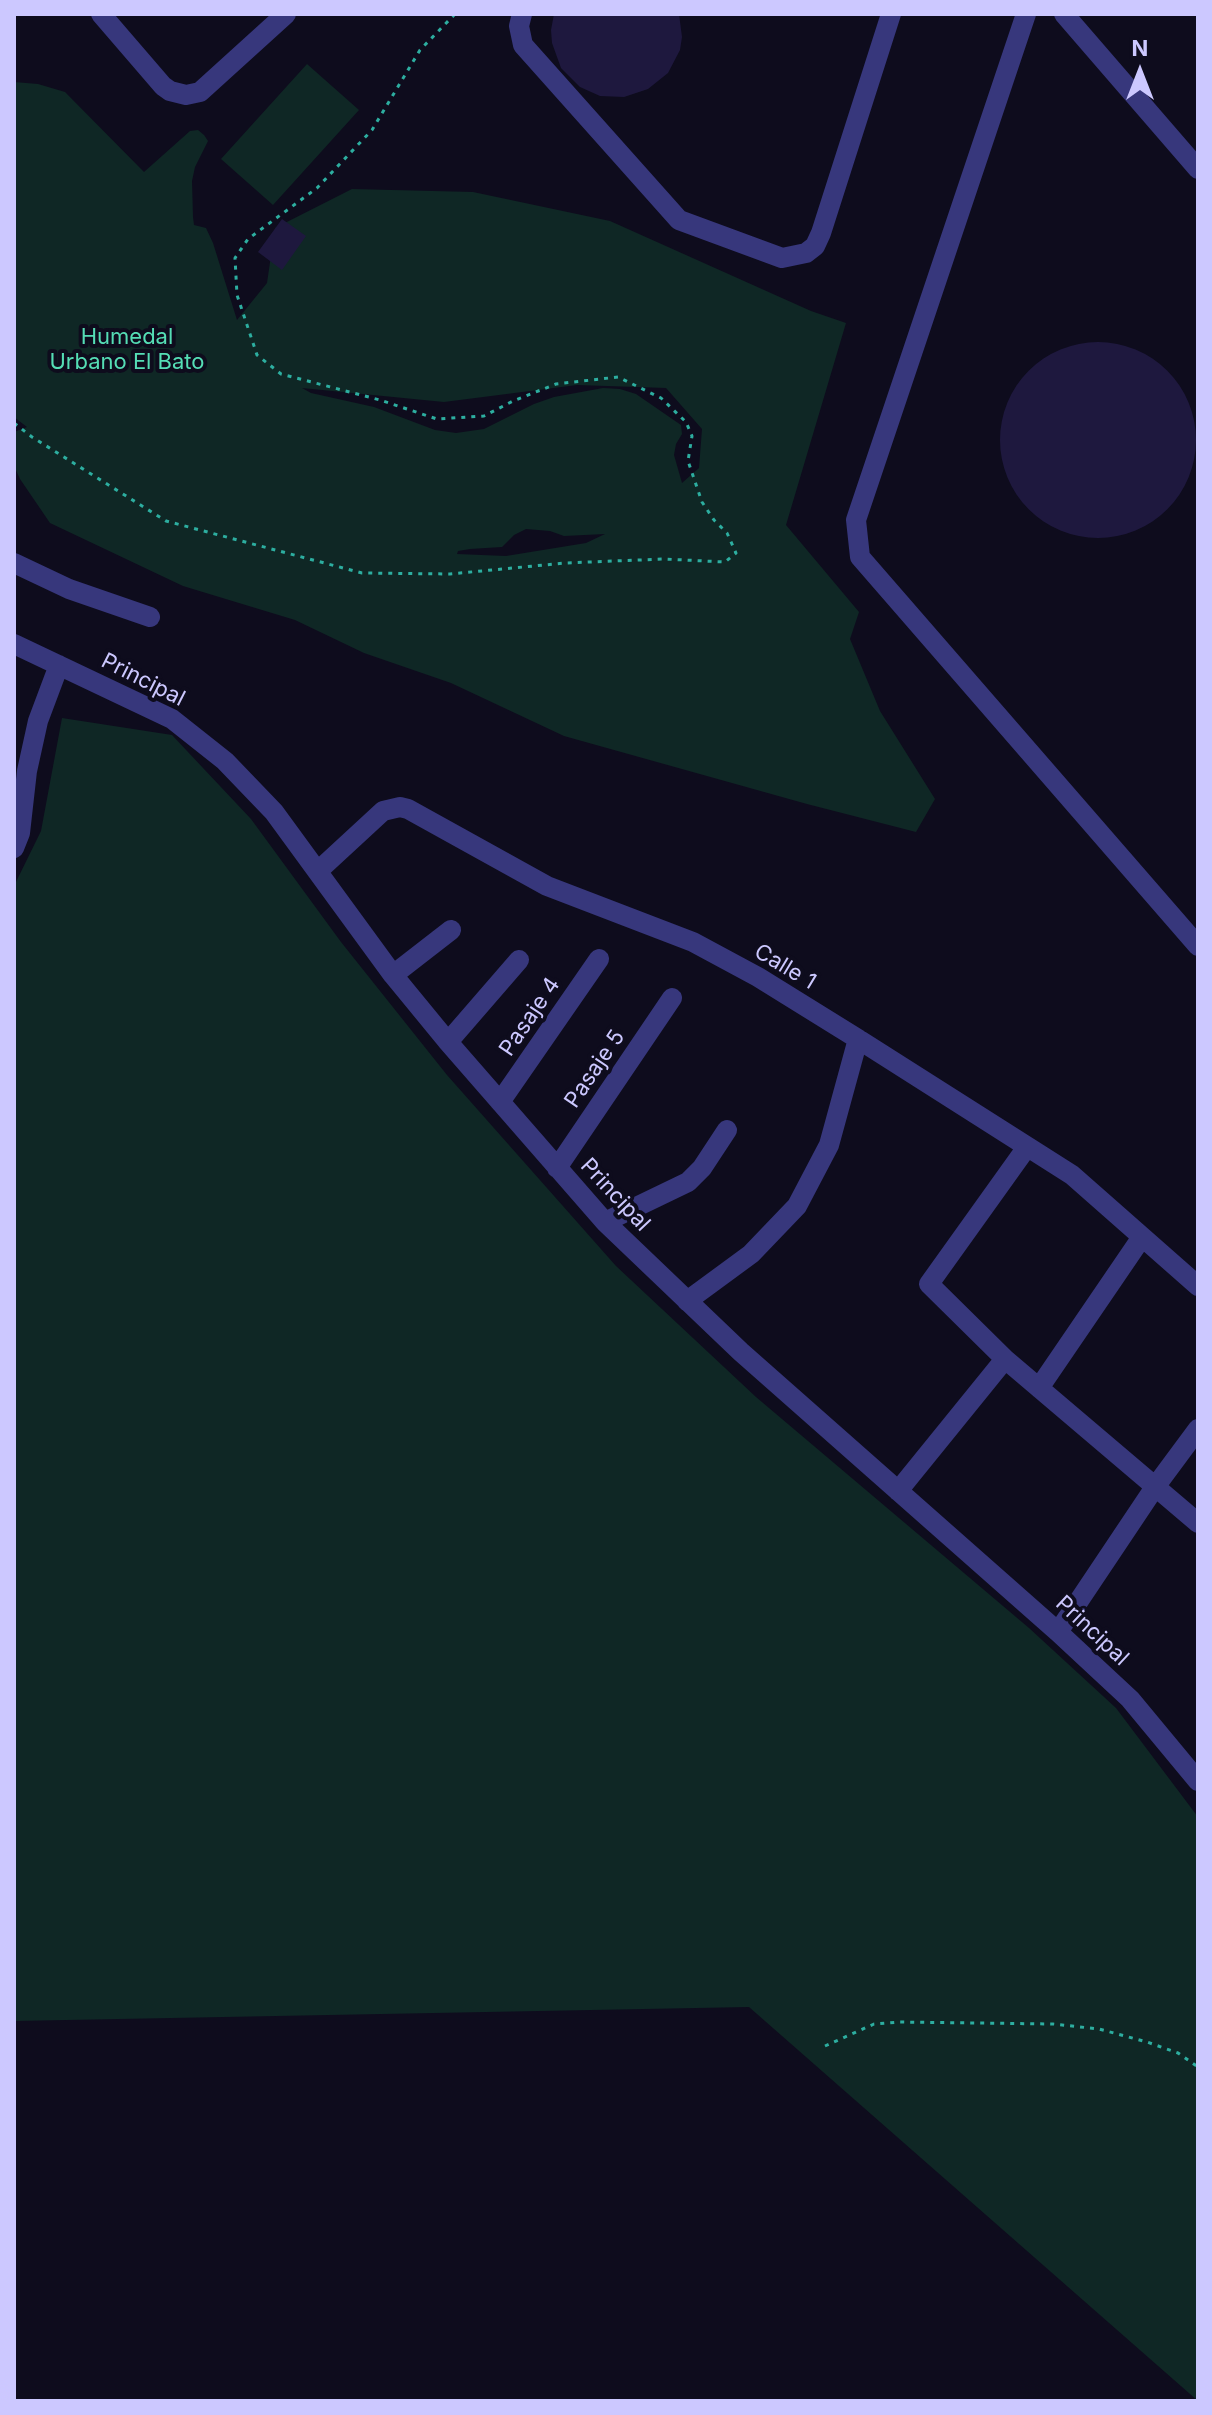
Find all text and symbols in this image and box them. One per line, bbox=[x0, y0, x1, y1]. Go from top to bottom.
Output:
north arrow bbox=[1100, 32, 1180, 112]
text: N bbox=[1132, 35, 1148, 61]
park label: Humedal Urbano El Bato bbox=[49, 324, 205, 376]
street label: Principal bbox=[97, 648, 189, 712]
street label: Calle 1 bbox=[749, 938, 821, 996]
street label: Pasaje 4 bbox=[494, 973, 566, 1061]
street label: Pasaje 5 bbox=[559, 1025, 631, 1113]
street label: Principal bbox=[575, 1153, 655, 1237]
street label: Principal bbox=[1050, 1591, 1134, 1671]

